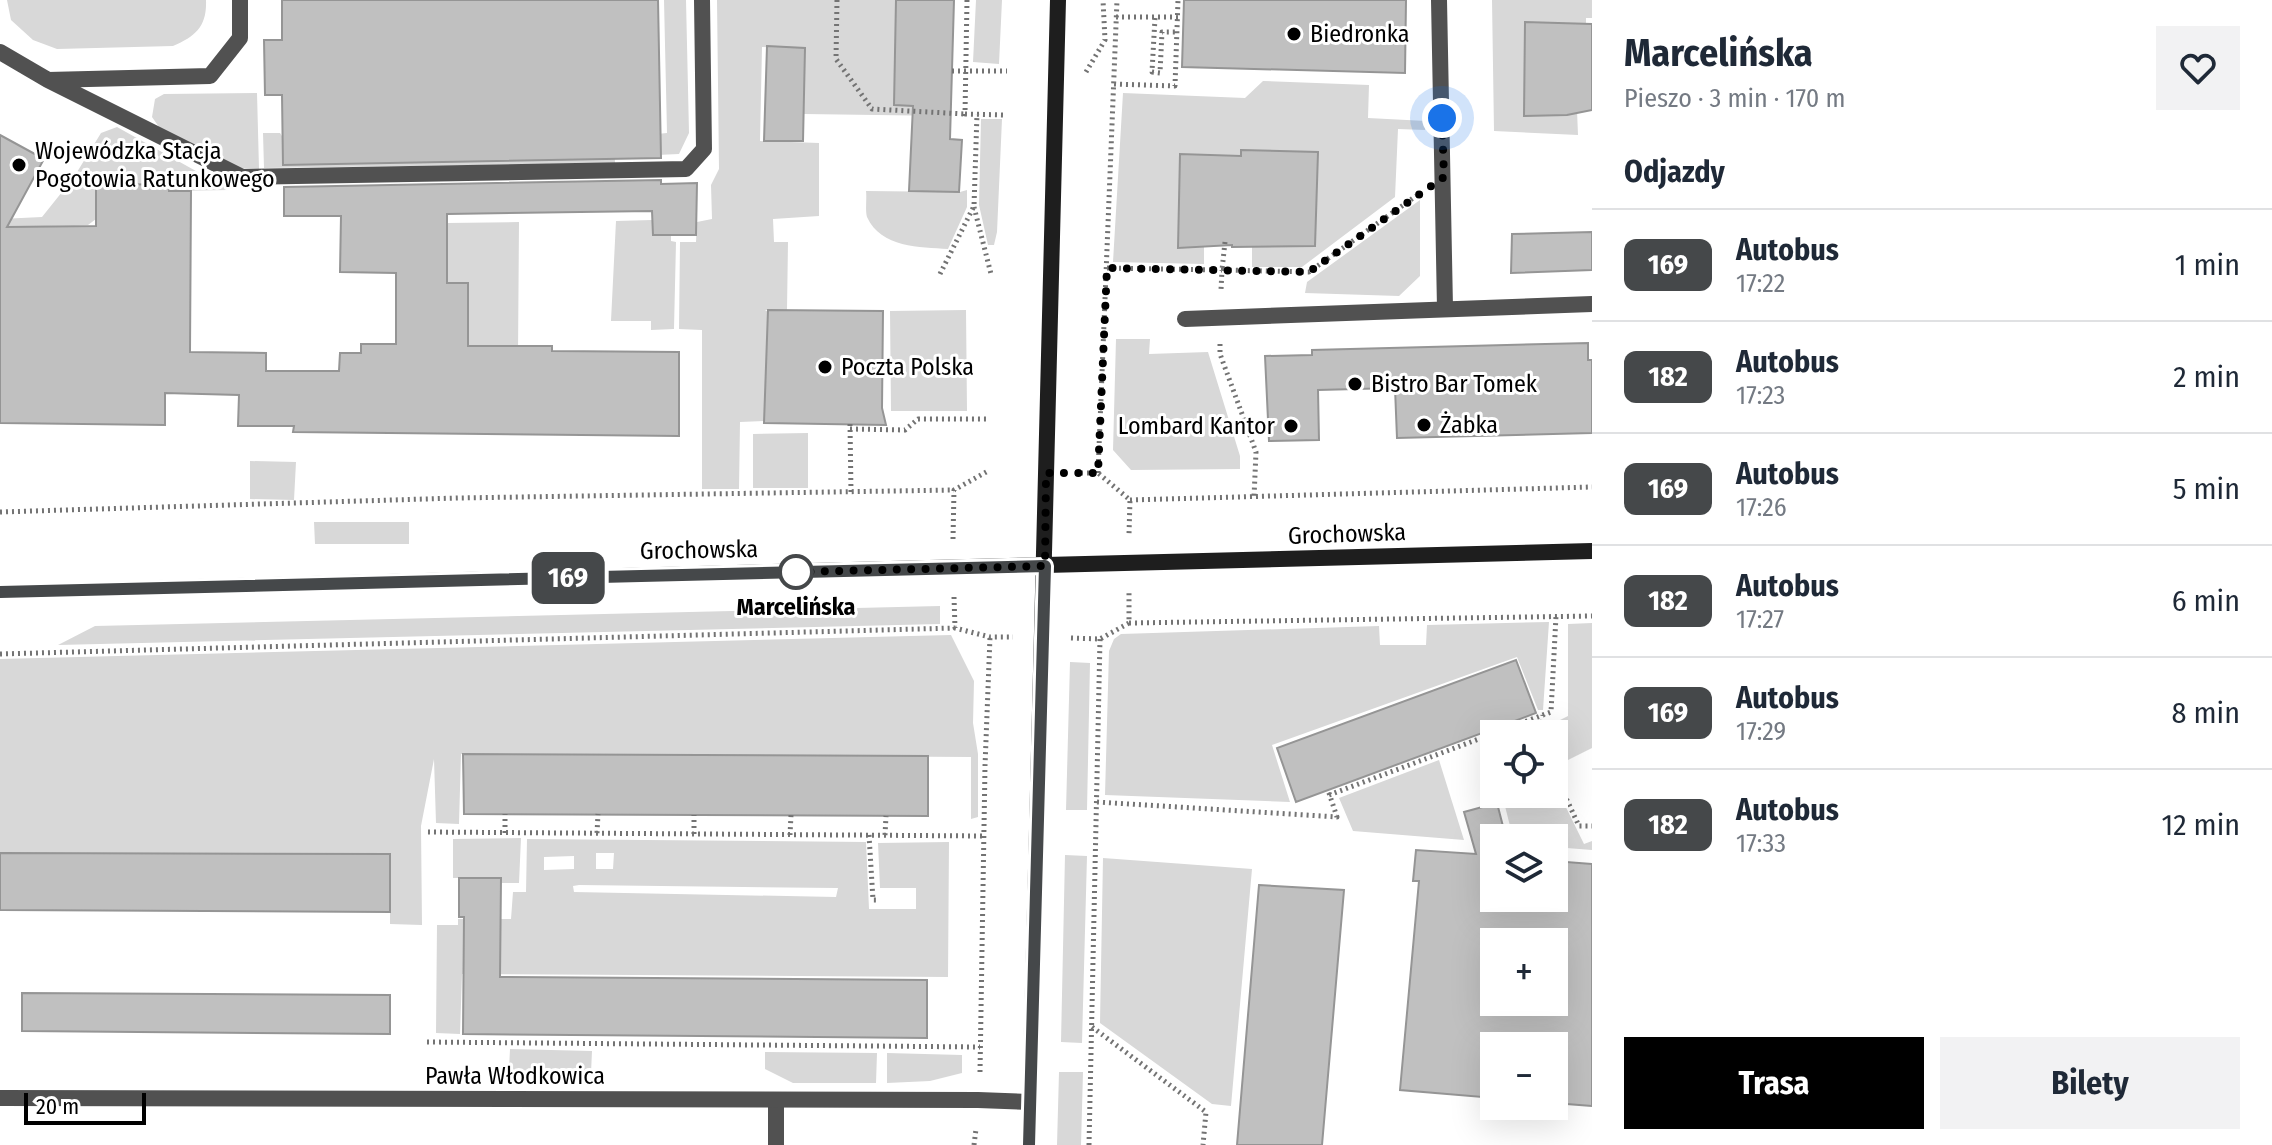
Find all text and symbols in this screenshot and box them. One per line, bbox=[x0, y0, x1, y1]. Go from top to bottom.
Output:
place label: Biedronka bbox=[1310, 20, 1409, 48]
marker: Biedronka bbox=[1285, 25, 1303, 43]
button: heart bbox=[2156, 26, 2240, 110]
text: Marcelińska bbox=[1624, 30, 1813, 76]
text: Pieszo · 3 min · 170 m bbox=[1624, 83, 1845, 114]
your location bbox=[1422, 98, 1462, 138]
place label: Wojewódzka Stacja Pogotowia Ratunkowego bbox=[35, 137, 275, 193]
text: Odjazdy bbox=[1624, 154, 1725, 190]
marker: Wojewódzka Stacja Pogotowia Ratunkowego bbox=[10, 156, 28, 174]
text: Autobus bbox=[1736, 232, 1839, 268]
text: 1 min bbox=[2175, 247, 2240, 283]
text: 169 bbox=[1648, 248, 1688, 281]
text: 17:22 bbox=[1736, 268, 1785, 299]
text: Autobus bbox=[1736, 344, 1839, 380]
place label: Poczta Polska bbox=[841, 353, 974, 381]
marker: Poczta Polska bbox=[816, 358, 834, 376]
text: 2 min bbox=[2173, 359, 2240, 395]
text: 182 bbox=[1648, 360, 1688, 393]
place label: Bistro Bar Tomek bbox=[1371, 370, 1538, 398]
marker: Bistro Bar Tomek bbox=[1346, 375, 1364, 393]
text: 17:23 bbox=[1736, 380, 1785, 411]
place label: Żabka bbox=[1440, 411, 1498, 439]
place label: Lombard Kantor bbox=[1118, 412, 1276, 440]
marker: Żabka bbox=[1415, 416, 1433, 434]
marker: Lombard Kantor bbox=[1282, 417, 1300, 435]
text: Autobus bbox=[1736, 456, 1839, 492]
text: 5 min bbox=[2173, 471, 2240, 507]
text: 169 bbox=[1648, 472, 1688, 505]
text: 17:26 bbox=[1736, 492, 1787, 523]
street label: Grochowska bbox=[1287, 518, 1407, 550]
street label: Grochowska bbox=[640, 535, 758, 565]
line badge: 169 bbox=[522, 552, 614, 604]
marker: Marcelińska bbox=[779, 555, 813, 589]
text: 169 bbox=[548, 561, 588, 594]
text: Autobus bbox=[1736, 568, 1839, 604]
text: 6 min bbox=[2172, 583, 2240, 619]
text: 182 bbox=[1648, 584, 1688, 617]
place label: Marcelińska bbox=[736, 593, 856, 621]
text: 17:27 bbox=[1736, 604, 1784, 635]
text: Autobus bbox=[1736, 680, 1839, 716]
text: 8 min bbox=[2172, 695, 2240, 731]
text: 169 bbox=[1648, 696, 1688, 729]
text: 17:29 bbox=[1736, 716, 1786, 747]
map controls bbox=[1480, 720, 1568, 1120]
button: locate bbox=[1480, 720, 1568, 808]
text: Autobus bbox=[1736, 792, 1839, 828]
text: 12 min bbox=[2162, 807, 2240, 843]
text: 182 bbox=[1648, 808, 1688, 841]
button: layers bbox=[1480, 824, 1568, 912]
text: 17:33 bbox=[1736, 828, 1786, 859]
button: + bbox=[1480, 928, 1568, 1016]
button: − bbox=[1480, 1032, 1568, 1120]
button: Trasa bbox=[1624, 1037, 1924, 1129]
button: Bilety bbox=[1940, 1037, 2240, 1129]
street label: Pawła Włodkowica bbox=[425, 1062, 605, 1090]
scale bar bbox=[24, 1089, 146, 1125]
text: 20 m bbox=[36, 1093, 79, 1120]

